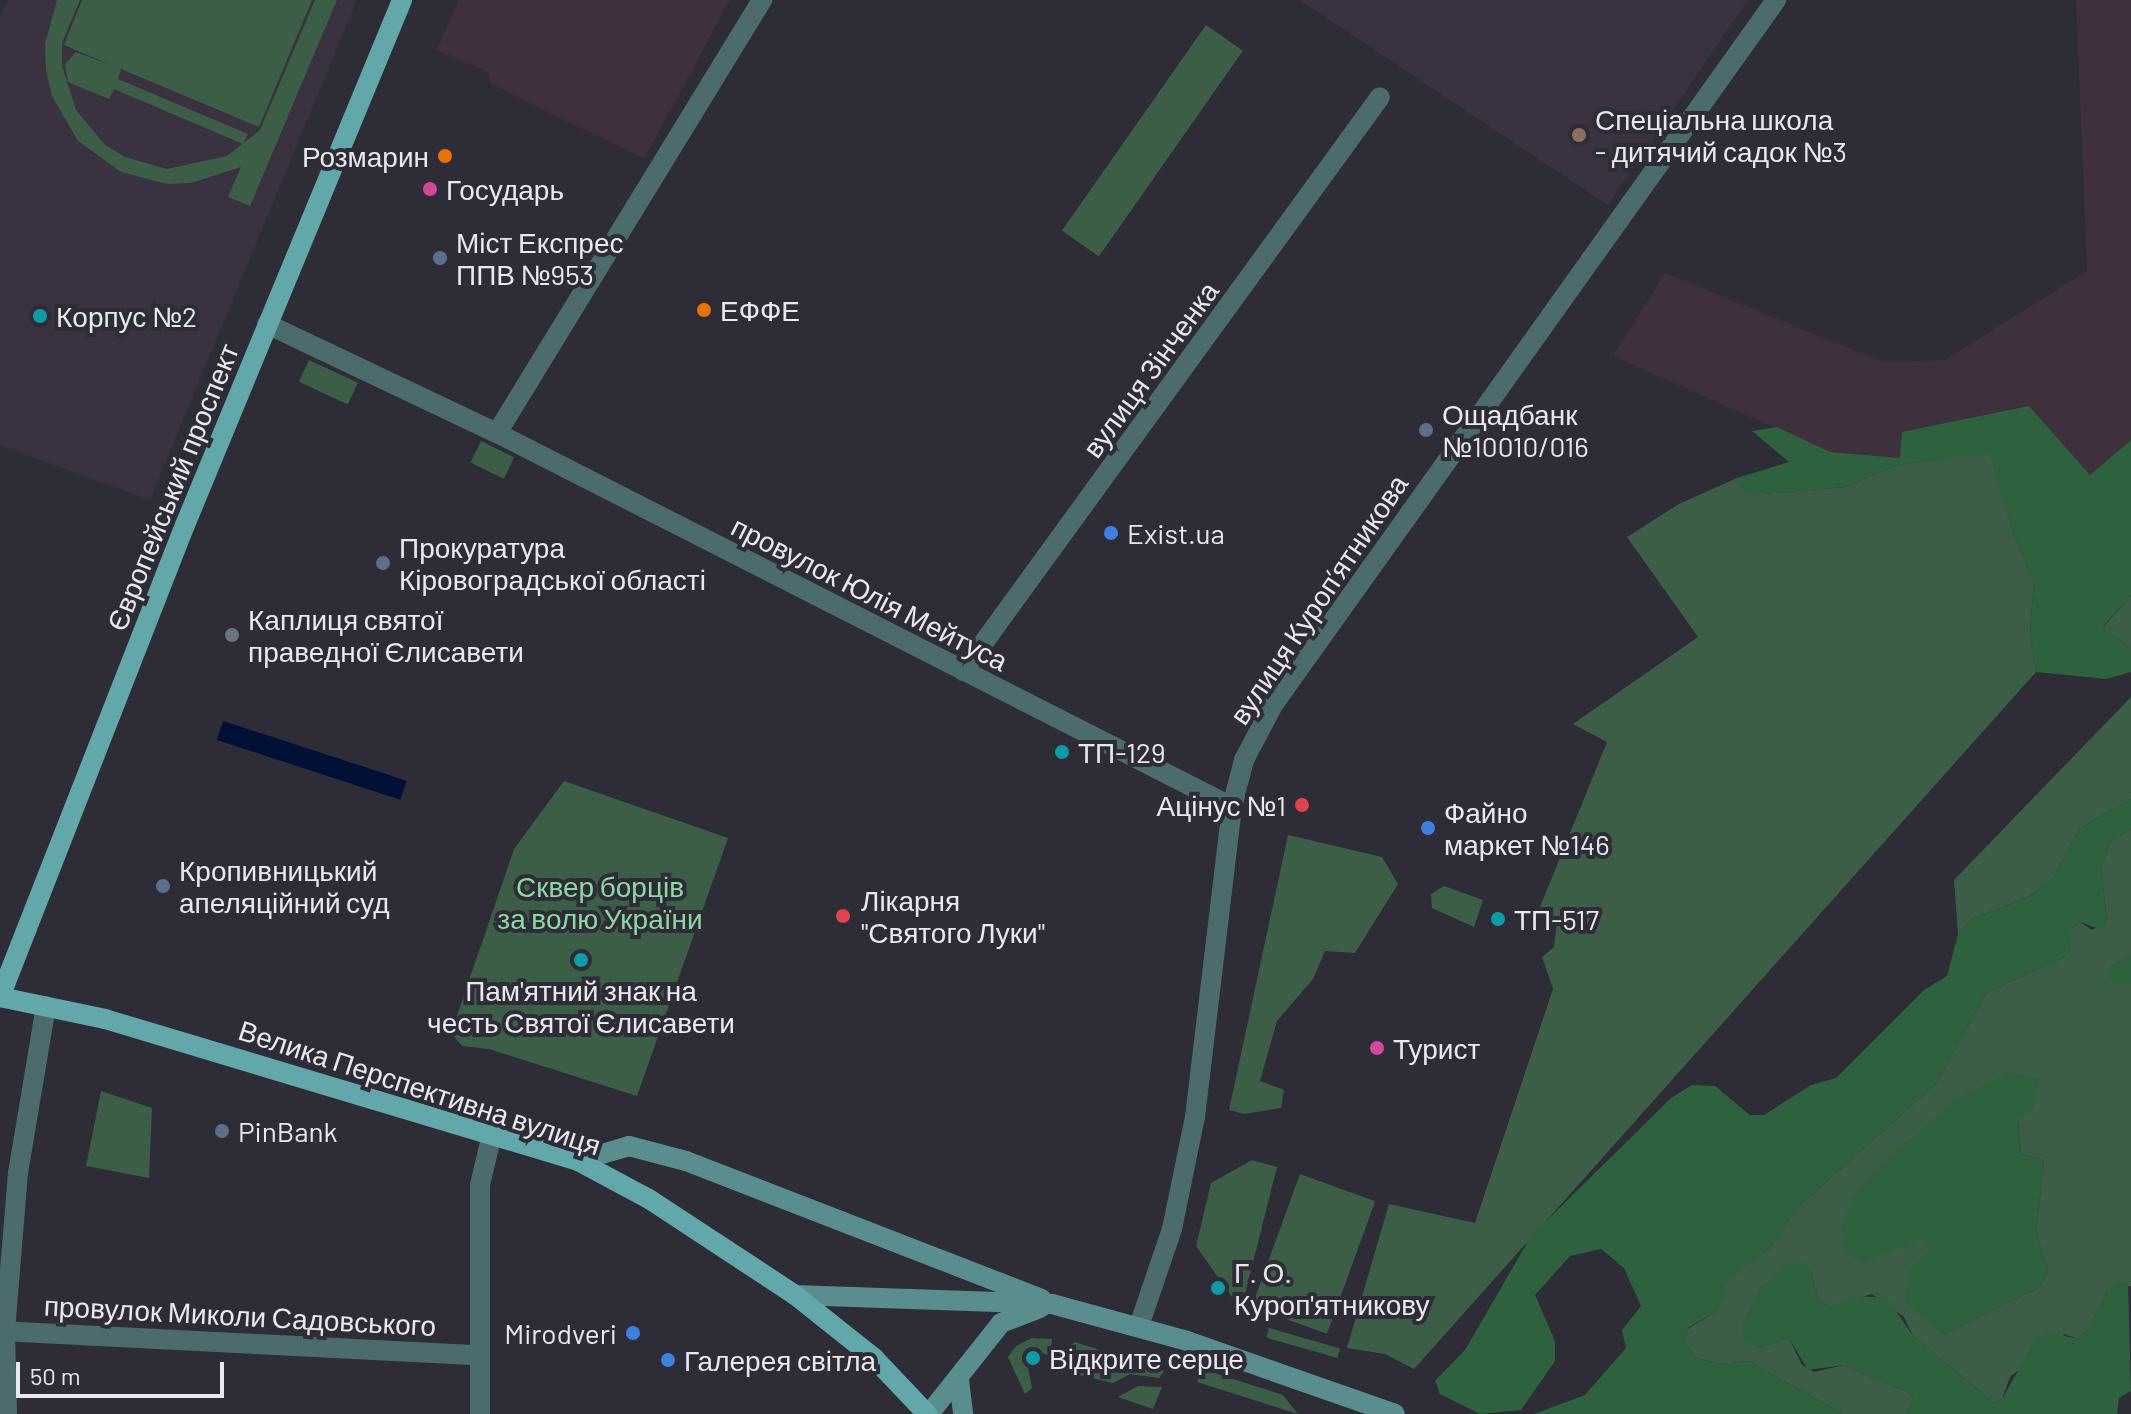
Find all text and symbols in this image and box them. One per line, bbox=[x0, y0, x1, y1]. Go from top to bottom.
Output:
place label: Спеціальна школа - дитячий садок №3 bbox=[1595, 102, 1847, 168]
marker: Спеціальна школа - дитячий садок №3 bbox=[1570, 126, 1588, 144]
place label: Розмарин bbox=[302, 139, 429, 173]
marker: Розмарин bbox=[436, 147, 454, 165]
place label: Государь bbox=[446, 172, 564, 206]
marker: Государь bbox=[421, 180, 439, 198]
place label: Міст Експрес ППВ №953 bbox=[456, 225, 624, 291]
marker: Міст Експрес ППВ №953 bbox=[431, 249, 449, 267]
street label: вулиця Зінченка bbox=[1075, 275, 1225, 463]
place label: ЕФФЕ bbox=[720, 293, 800, 327]
place label: Корпус №2 bbox=[56, 299, 197, 333]
marker: ЕФФЕ bbox=[695, 301, 713, 319]
marker: Корпус №2 bbox=[31, 307, 49, 325]
street label: Європейський проспект bbox=[99, 339, 245, 635]
place label: Ощадбанк №10010/016 bbox=[1442, 397, 1589, 463]
marker: Ощадбанк №10010/016 bbox=[1417, 421, 1435, 439]
street label: вулиця Куропʼятникова bbox=[1222, 468, 1414, 730]
street label: провулок Юлія Мейтуса bbox=[726, 509, 1014, 677]
place label: Exist.ua bbox=[1127, 516, 1225, 550]
marker: Exist.ua bbox=[1102, 524, 1120, 542]
place label: Прокуратура Кіровоградської області bbox=[399, 530, 706, 596]
marker: Прокуратура Кіровоградської області bbox=[374, 554, 392, 572]
place label: Каплиця святої праведної Єлисавети bbox=[248, 602, 524, 668]
marker: Каплиця святої праведної Єлисавети bbox=[223, 626, 241, 644]
place label: ТП-129 bbox=[1078, 735, 1166, 769]
marker: ТП-129 bbox=[1053, 743, 1071, 761]
place label: Ацінус №1 bbox=[1156, 788, 1286, 822]
place label: Файно маркет №146 bbox=[1444, 795, 1610, 861]
marker: Ацінус №1 bbox=[1293, 796, 1311, 814]
marker: Файно маркет №146 bbox=[1419, 819, 1437, 837]
place label: Кропивницький апеляційний суд bbox=[179, 853, 390, 919]
park label: Сквер борців за волю України bbox=[497, 869, 703, 935]
marker: Кропивницький апеляційний суд bbox=[154, 877, 172, 895]
place label: Лікарня "Святого Луки" bbox=[861, 883, 1045, 949]
place label: ТП-517 bbox=[1514, 902, 1599, 936]
marker: Лікарня "Святого Луки" bbox=[832, 905, 854, 927]
marker: ТП-517 bbox=[1489, 910, 1507, 928]
marker: Пам'ятний знак на честь Святої Єлисавети bbox=[572, 951, 590, 969]
place label: Пам'ятний знак на честь Святої Єлисавети bbox=[427, 973, 735, 1039]
street label: Велика Перспективна вулиця bbox=[235, 1013, 605, 1161]
place label: Турист bbox=[1393, 1031, 1480, 1065]
marker: Турист bbox=[1368, 1039, 1386, 1057]
place label: PinBank bbox=[238, 1114, 338, 1148]
marker: PinBank bbox=[213, 1122, 231, 1140]
place label: Г. О. Куроп'ятникову bbox=[1234, 1255, 1429, 1321]
marker: Г. О. Куроп'ятникову bbox=[1209, 1279, 1227, 1297]
street label: провулок Миколи Садовського bbox=[43, 1288, 437, 1342]
place label: Mirodveri bbox=[504, 1316, 617, 1350]
marker: Mirodveri bbox=[624, 1324, 642, 1342]
place label: Відкрите серце bbox=[1049, 1341, 1244, 1375]
place label: Галерея світла bbox=[684, 1343, 876, 1377]
scale bar bbox=[20, 1346, 228, 1396]
marker: Відкрите серце bbox=[1024, 1349, 1042, 1367]
marker: Галерея світла bbox=[659, 1351, 677, 1369]
text: 50 m bbox=[30, 1361, 81, 1390]

